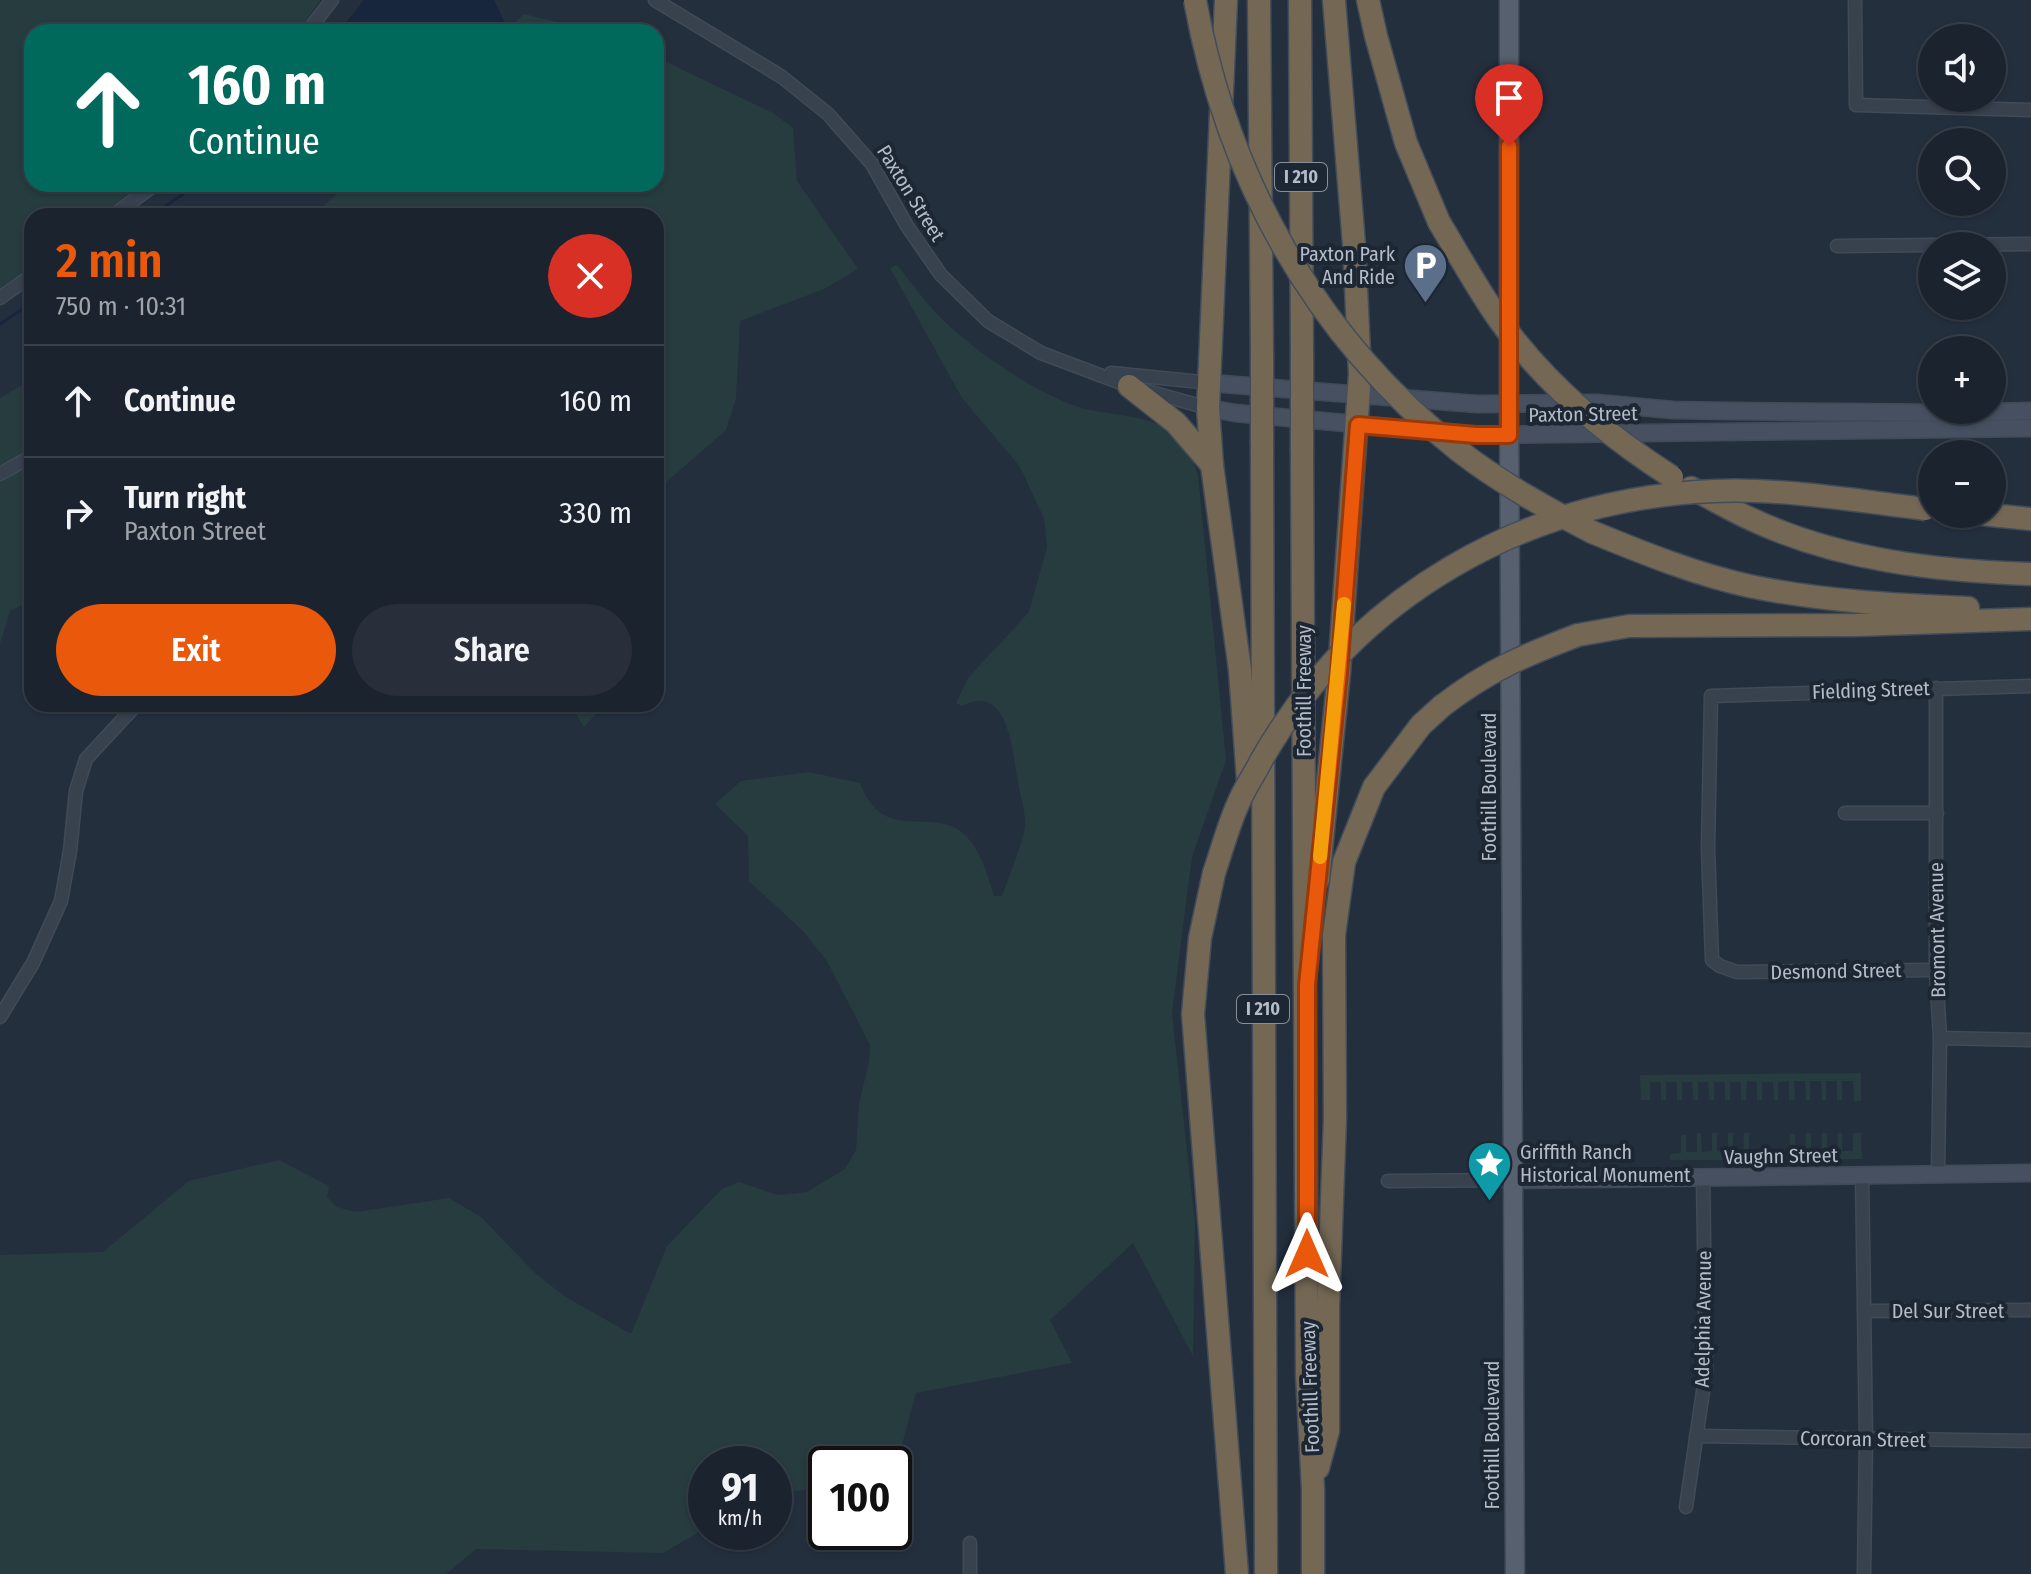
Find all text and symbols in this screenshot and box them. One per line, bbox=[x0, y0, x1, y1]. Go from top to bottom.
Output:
map controls bbox=[1918, 24, 2006, 528]
button: sound bbox=[1918, 24, 2006, 112]
text: 160 m bbox=[188, 52, 326, 119]
icon: ahead bbox=[56, 56, 160, 160]
pin bbox=[1475, 64, 1543, 146]
icon: arrive bbox=[1487, 76, 1531, 120]
text: Continue bbox=[188, 120, 320, 164]
button: search bbox=[1918, 128, 2006, 216]
street label: Paxton Street bbox=[872, 140, 950, 246]
road number: I 210 bbox=[1275, 163, 1327, 191]
text: 2 min bbox=[56, 232, 163, 290]
button: layers bbox=[1918, 232, 2006, 320]
button: close bbox=[548, 234, 632, 318]
place label: Paxton Park And Ride bbox=[1300, 242, 1396, 289]
parking icon: Paxton Park And Ride bbox=[1402, 242, 1450, 305]
text: 750 m · 10:31 bbox=[56, 291, 186, 322]
button: + bbox=[1918, 336, 2006, 424]
icon: ahead bbox=[56, 379, 100, 423]
text: Continue bbox=[124, 383, 236, 419]
text: 160 m bbox=[560, 383, 632, 419]
street label: Paxton Street bbox=[1528, 401, 1638, 427]
button: − bbox=[1918, 440, 2006, 528]
text: Turn right bbox=[124, 480, 246, 516]
icon: right bbox=[56, 491, 100, 535]
text: 330 m bbox=[559, 495, 632, 531]
text: Paxton Street bbox=[124, 516, 266, 547]
button: Exit bbox=[56, 604, 336, 696]
button: Share bbox=[352, 604, 632, 696]
street label: Foothill Freeway bbox=[1292, 625, 1316, 757]
street label: Fielding Street bbox=[1812, 676, 1931, 704]
street label: Foothill Boulevard bbox=[1477, 713, 1501, 861]
street label: Bromont Avenue bbox=[1924, 862, 1950, 998]
street label: Desmond Street bbox=[1770, 958, 1902, 984]
road number: I 210 bbox=[1237, 995, 1289, 1023]
place icon: Griffith Ranch Historical Monument bbox=[1465, 1140, 1513, 1203]
place label: Griffith Ranch Historical Monument bbox=[1520, 1140, 1691, 1187]
street label: Vaughn Street bbox=[1724, 1143, 1839, 1169]
position arrow bbox=[1265, 1212, 1349, 1296]
street label: Adelphia Avenue bbox=[1690, 1250, 1716, 1388]
street label: Del Sur Street bbox=[1892, 1299, 2005, 1323]
street label: Foothill Freeway bbox=[1296, 1321, 1324, 1453]
street label: Foothill Boulevard bbox=[1480, 1361, 1504, 1509]
street label: Corcoran Street bbox=[1800, 1426, 1927, 1452]
speed limit sign: 100 bbox=[808, 1446, 912, 1550]
text: 91 bbox=[721, 1464, 758, 1512]
text: km/h bbox=[718, 1506, 762, 1530]

